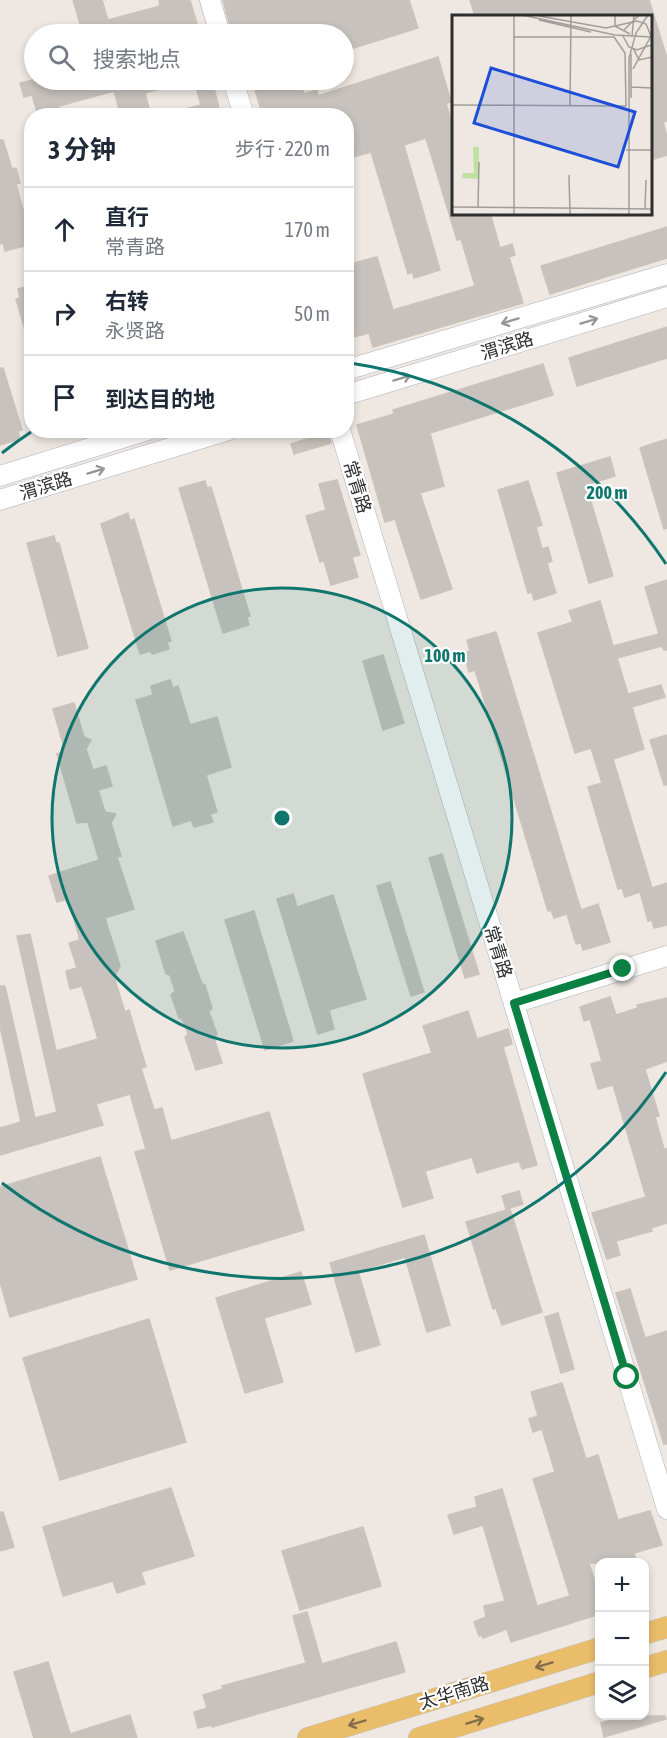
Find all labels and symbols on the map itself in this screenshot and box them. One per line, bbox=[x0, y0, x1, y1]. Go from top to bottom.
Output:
inset map bbox=[452, 15, 652, 214]
one-way arrow bbox=[579, 315, 598, 326]
one-way arrow bbox=[501, 316, 520, 327]
street label: 渭滨路 bbox=[478, 328, 536, 363]
one-way arrow bbox=[393, 372, 412, 383]
street label: 常青路 bbox=[340, 458, 375, 516]
one-way arrow bbox=[86, 465, 105, 476]
street label: 渭滨路 bbox=[17, 468, 75, 503]
text: 200 m bbox=[587, 482, 627, 503]
text: 100 m bbox=[425, 645, 465, 666]
centre of rings bbox=[272, 808, 292, 828]
street label: 常青路 bbox=[481, 923, 516, 981]
route end bbox=[609, 955, 635, 981]
route start bbox=[613, 1363, 639, 1389]
one-way arrow bbox=[535, 1661, 554, 1672]
street label: 太华南路 bbox=[416, 1672, 491, 1713]
one-way arrow bbox=[465, 1714, 484, 1725]
one-way arrow bbox=[348, 1718, 367, 1729]

